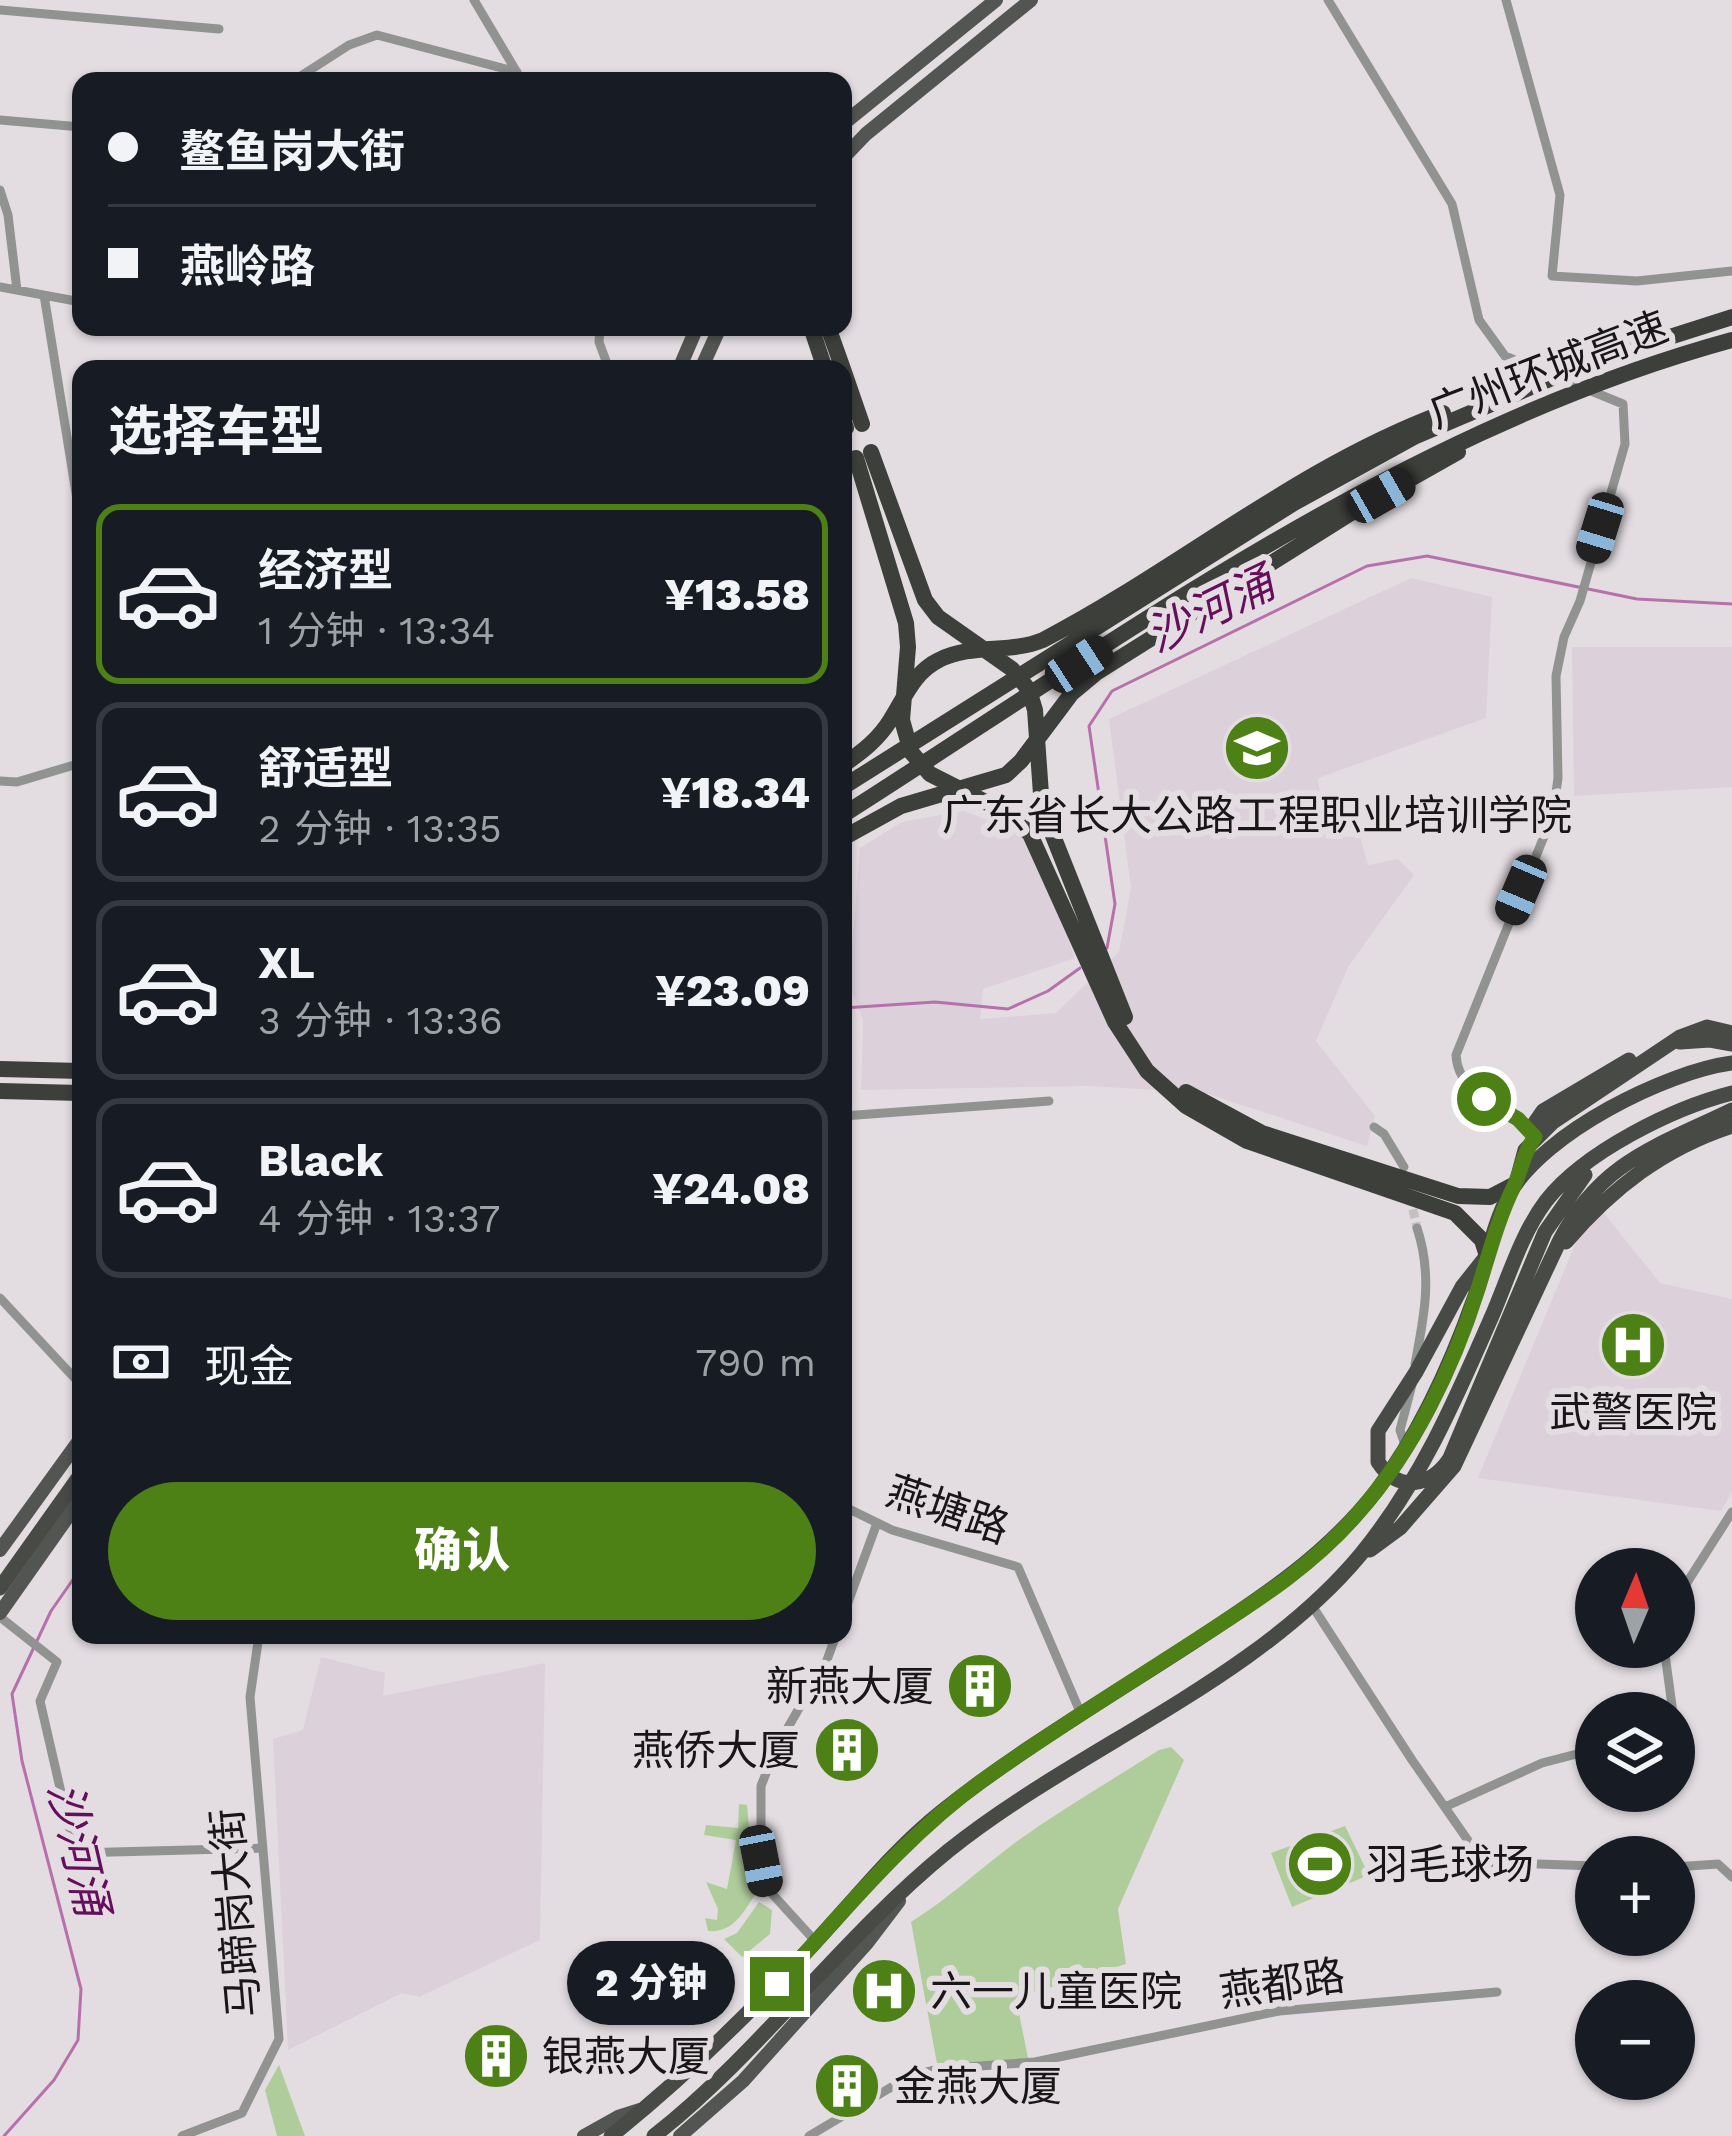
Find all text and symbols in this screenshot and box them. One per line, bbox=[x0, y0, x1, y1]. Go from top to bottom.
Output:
text: 鳌鱼岗大街 bbox=[180, 125, 405, 178]
text: 燕岭路 bbox=[180, 240, 315, 293]
street label: 广州环城高速 bbox=[1422, 301, 1675, 437]
text: 选择车型 bbox=[108, 400, 324, 463]
car bbox=[1341, 461, 1421, 529]
car bbox=[1572, 488, 1628, 568]
icon: car bbox=[114, 540, 222, 648]
text: 经济型 bbox=[258, 544, 393, 597]
water label: 沙河涌 bbox=[1138, 554, 1287, 663]
text: ¥13.58 bbox=[664, 568, 810, 621]
text: 1 分钟 · 13:34 bbox=[258, 608, 495, 653]
car bbox=[1039, 629, 1119, 699]
school or university icon: 广东省长大公路工程职业培训学院 bbox=[1222, 713, 1292, 783]
icon: car bbox=[114, 738, 222, 846]
text: 舒适型 bbox=[258, 742, 393, 795]
text: ¥18.34 bbox=[661, 766, 810, 819]
place label: 广东省长大公路工程职业培训学院 bbox=[942, 791, 1572, 840]
text: 2 分钟 · 13:35 bbox=[258, 806, 502, 851]
car bbox=[1490, 850, 1552, 930]
icon: car bbox=[114, 936, 222, 1044]
text: XL bbox=[258, 936, 315, 989]
text: ¥23.09 bbox=[655, 964, 810, 1017]
text: 3 分钟 · 13:36 bbox=[258, 998, 503, 1043]
route start bbox=[1457, 1072, 1511, 1126]
icon: car bbox=[114, 1134, 222, 1242]
text: Black bbox=[258, 1134, 383, 1187]
text: ¥24.08 bbox=[652, 1162, 810, 1215]
text: 4 分钟 · 13:37 bbox=[258, 1196, 500, 1241]
hospital icon: 武警医院 bbox=[1598, 1310, 1668, 1380]
icon: cash bbox=[108, 1329, 174, 1395]
text: 现金 bbox=[204, 1340, 294, 1393]
text: 790 m bbox=[695, 1340, 816, 1385]
place label: 武警医院 bbox=[1549, 1388, 1717, 1437]
street label: 燕塘路 bbox=[880, 1466, 1015, 1553]
button: 确认 bbox=[108, 1482, 816, 1620]
north arrow bbox=[1575, 1548, 1695, 1668]
map controls bbox=[1575, 1548, 1695, 2100]
building icon: 新燕大厦 bbox=[945, 1651, 1015, 1721]
place label: 新燕大厦 bbox=[766, 1662, 934, 1711]
button: layers bbox=[1575, 1692, 1695, 1812]
building icon: 燕侨大厦 bbox=[812, 1715, 882, 1785]
place label: 燕侨大厦 bbox=[632, 1726, 800, 1775]
water label: 沙河涌 bbox=[38, 1777, 121, 1926]
street label: 马蹄岗大街 bbox=[202, 1806, 269, 2020]
car bbox=[736, 1822, 786, 1900]
sports icon: 羽毛球场 bbox=[1285, 1829, 1355, 1899]
button: + bbox=[1575, 1836, 1695, 1956]
place label: 羽毛球场 bbox=[1366, 1840, 1534, 1889]
callout: 2 分钟 bbox=[567, 1942, 735, 2026]
street label: 燕都路 bbox=[1216, 1950, 1348, 2017]
hospital icon: 六一儿童医院 bbox=[849, 1956, 919, 2026]
route end bbox=[750, 1957, 804, 2011]
text: 2 分钟 bbox=[595, 1960, 707, 2005]
place label: 六一儿童医院 bbox=[930, 1967, 1182, 2016]
button: − bbox=[1575, 1980, 1695, 2100]
building icon: 银燕大厦 bbox=[461, 2021, 531, 2091]
place label: 银燕大厦 bbox=[542, 2032, 710, 2081]
building icon: 金燕大厦 bbox=[812, 2051, 882, 2121]
place label: 金燕大厦 bbox=[894, 2062, 1062, 2111]

